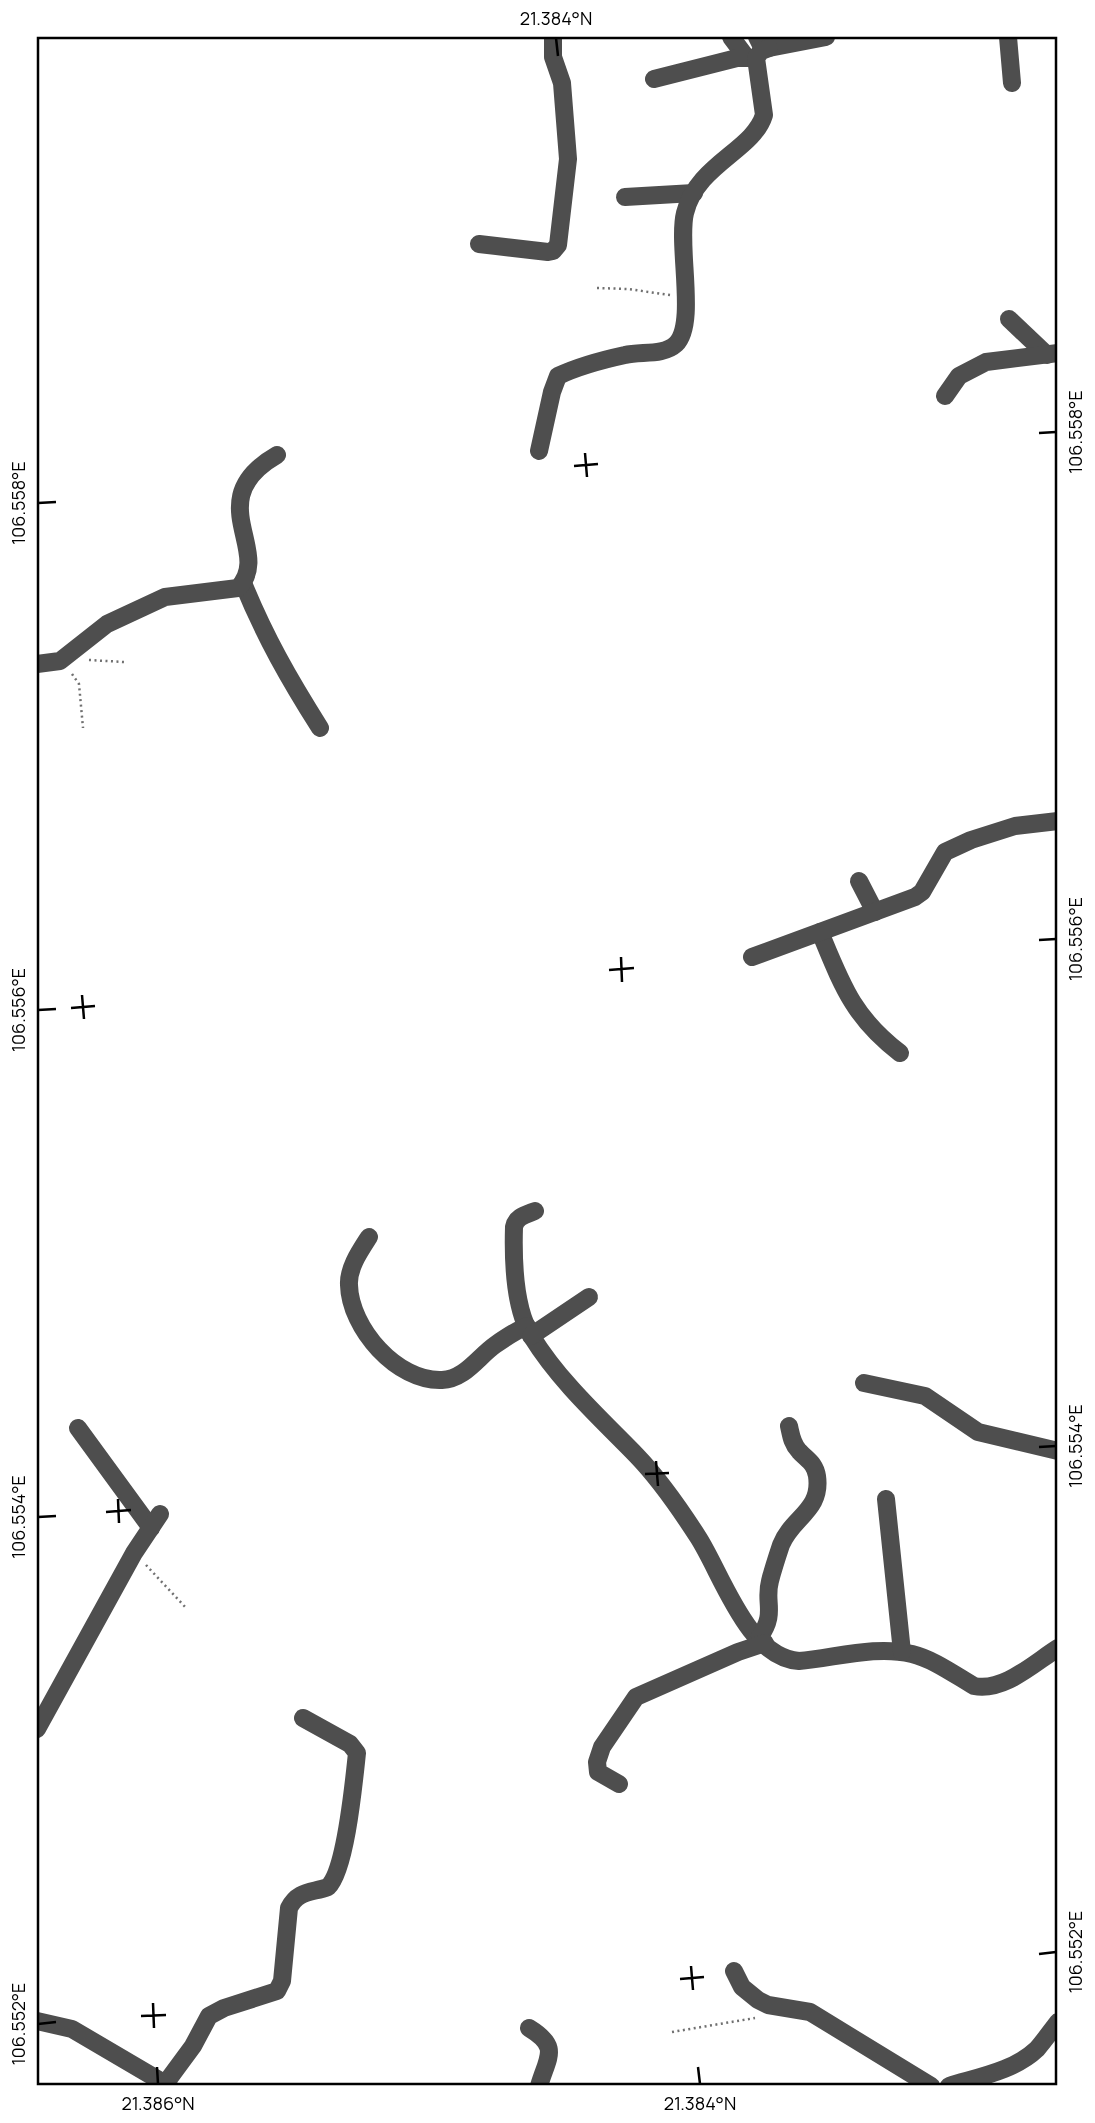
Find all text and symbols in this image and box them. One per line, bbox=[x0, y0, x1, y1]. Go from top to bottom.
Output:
text: 21.384°N bbox=[520, 6, 592, 30]
text: 106.558°E bbox=[1063, 390, 1087, 474]
text: 106.558°E bbox=[6, 461, 30, 545]
text: 106.556°E bbox=[1063, 897, 1087, 981]
text: 106.556°E bbox=[6, 968, 30, 1052]
text: 106.554°E bbox=[1063, 1404, 1087, 1488]
text: 106.554°E bbox=[6, 1475, 30, 1559]
text: 106.552°E bbox=[1063, 1911, 1087, 1993]
text: 106.552°E bbox=[6, 1983, 30, 2065]
text: 21.386°N bbox=[121, 2091, 195, 2115]
text: 21.384°N bbox=[664, 2091, 736, 2115]

